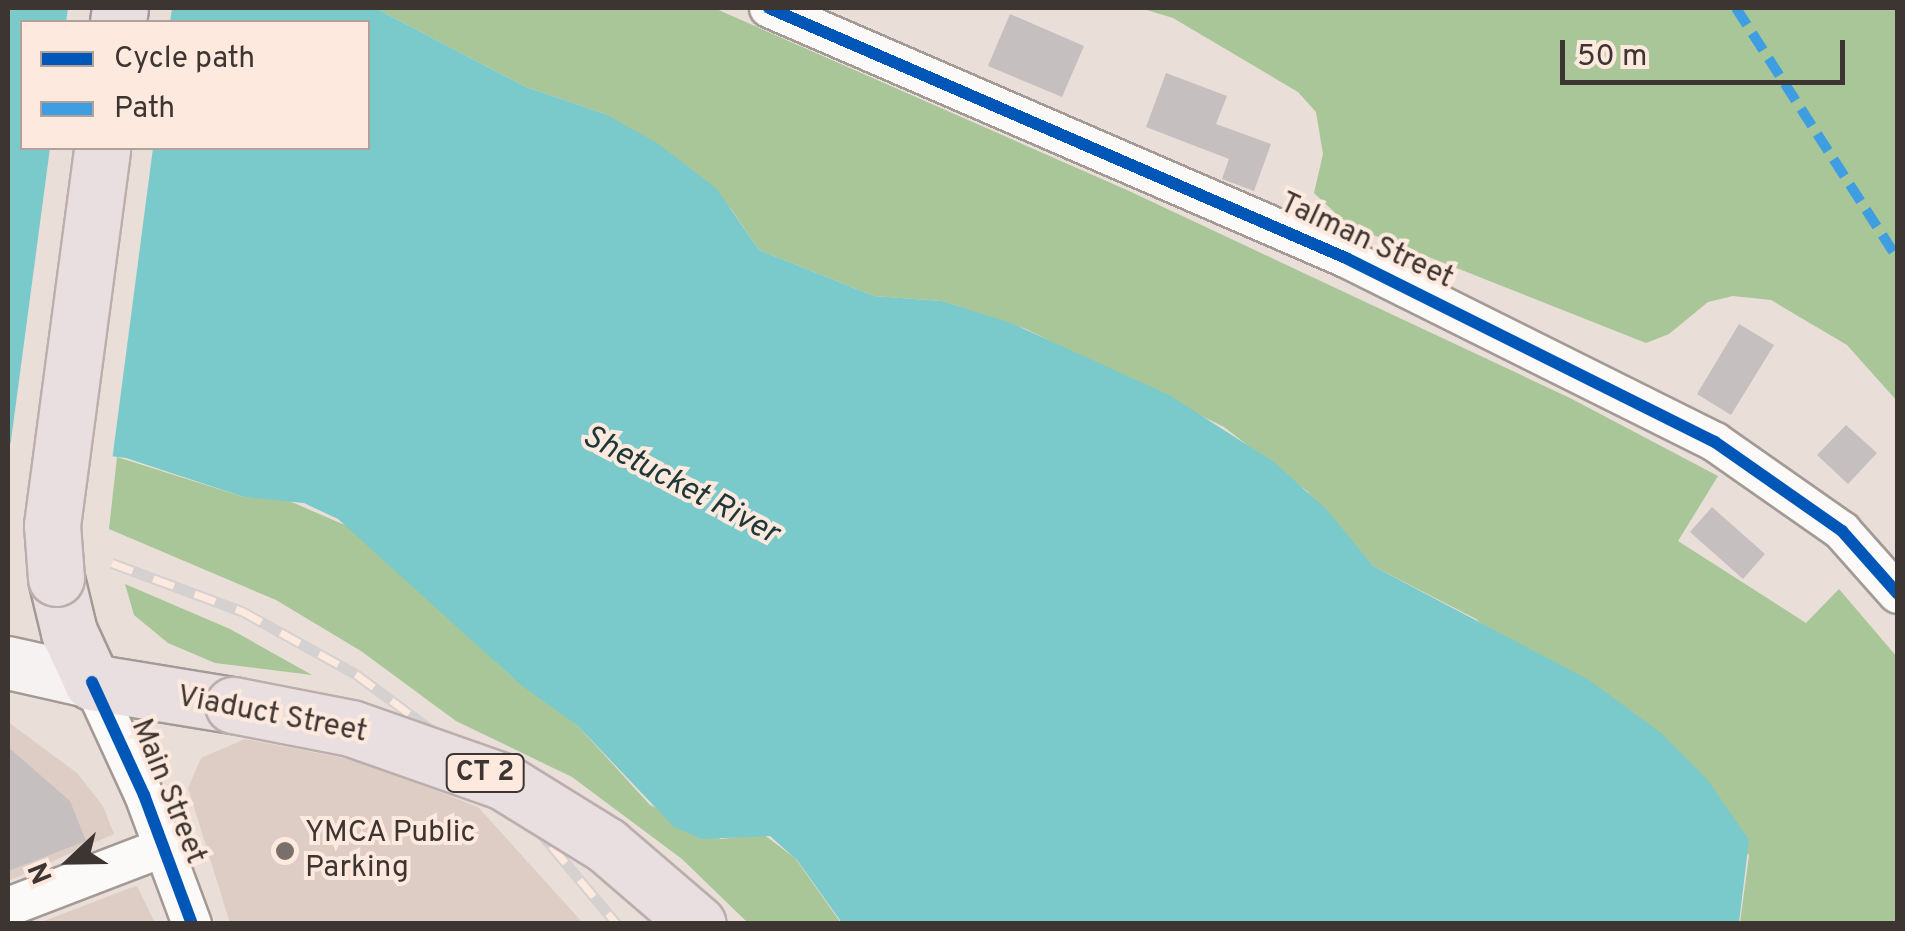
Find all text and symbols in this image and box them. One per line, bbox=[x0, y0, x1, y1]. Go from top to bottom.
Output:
legend bbox=[20, 20, 370, 150]
scale bar bbox=[1565, 20, 1850, 82]
text: 50 m bbox=[1577, 39, 1647, 76]
text: Cycle path bbox=[114, 41, 255, 78]
text: Path bbox=[114, 91, 175, 128]
street label: Talman Street bbox=[1273, 186, 1459, 298]
water label: Shetucket River bbox=[575, 418, 785, 554]
street label: Viaduct Street bbox=[174, 680, 370, 752]
street label: Main Street bbox=[122, 714, 212, 870]
road number: CT 2 bbox=[445, 750, 525, 796]
north arrow bbox=[20, 811, 120, 911]
place label: YMCA Public Parking bbox=[305, 816, 477, 886]
marker: YMCA Public Parking bbox=[274, 840, 296, 862]
text: N bbox=[22, 856, 63, 888]

